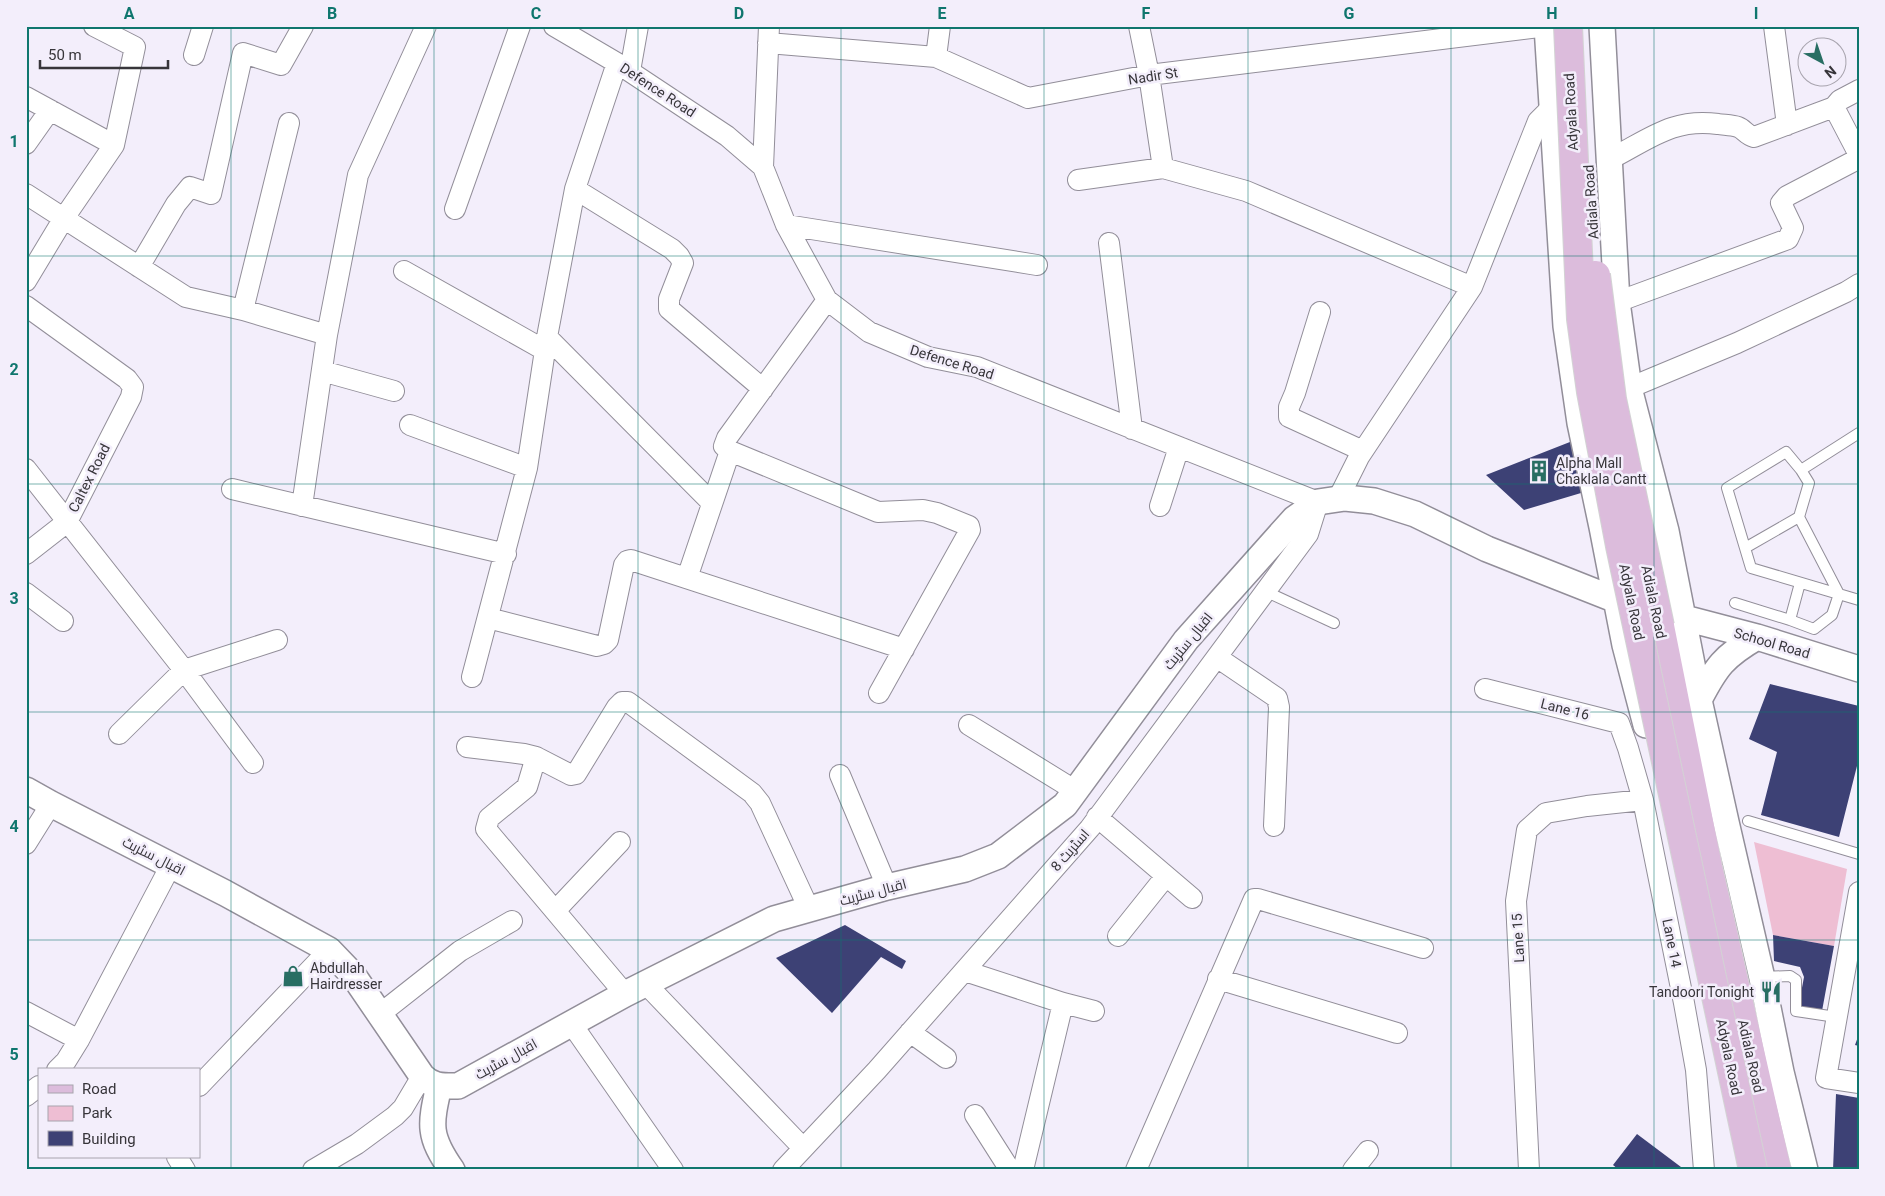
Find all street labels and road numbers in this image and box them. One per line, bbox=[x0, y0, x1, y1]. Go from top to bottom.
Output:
street label: Defence Road bbox=[617, 60, 699, 120]
street label: Nadir St bbox=[1127, 64, 1179, 88]
street label: Adyala Road bbox=[1561, 73, 1581, 151]
street label: Adiala Road bbox=[1580, 164, 1602, 240]
street label: Defence Road bbox=[908, 342, 996, 382]
street label: Caltex Road bbox=[65, 441, 113, 515]
street label: Adyala Road bbox=[1616, 562, 1648, 642]
street label: Adiala Road bbox=[1638, 564, 1670, 640]
street label: اقبال سٹریٹ bbox=[1160, 609, 1217, 673]
street label: School Road bbox=[1732, 625, 1812, 661]
street label: Lane 16 bbox=[1539, 695, 1591, 723]
street label: اسٹریٹ 8 bbox=[1047, 826, 1093, 874]
street label: اقبال سٹریٹ bbox=[119, 833, 188, 880]
street label: اقبال سٹریٹ bbox=[838, 875, 908, 910]
street label: Lane 15 bbox=[1509, 913, 1527, 963]
street label: Lane 14 bbox=[1659, 917, 1685, 969]
street label: Adyala Road bbox=[1713, 1017, 1745, 1097]
street label: Adiala Road bbox=[1735, 1018, 1767, 1094]
street label: اقبال سٹریٹ bbox=[472, 1035, 540, 1083]

